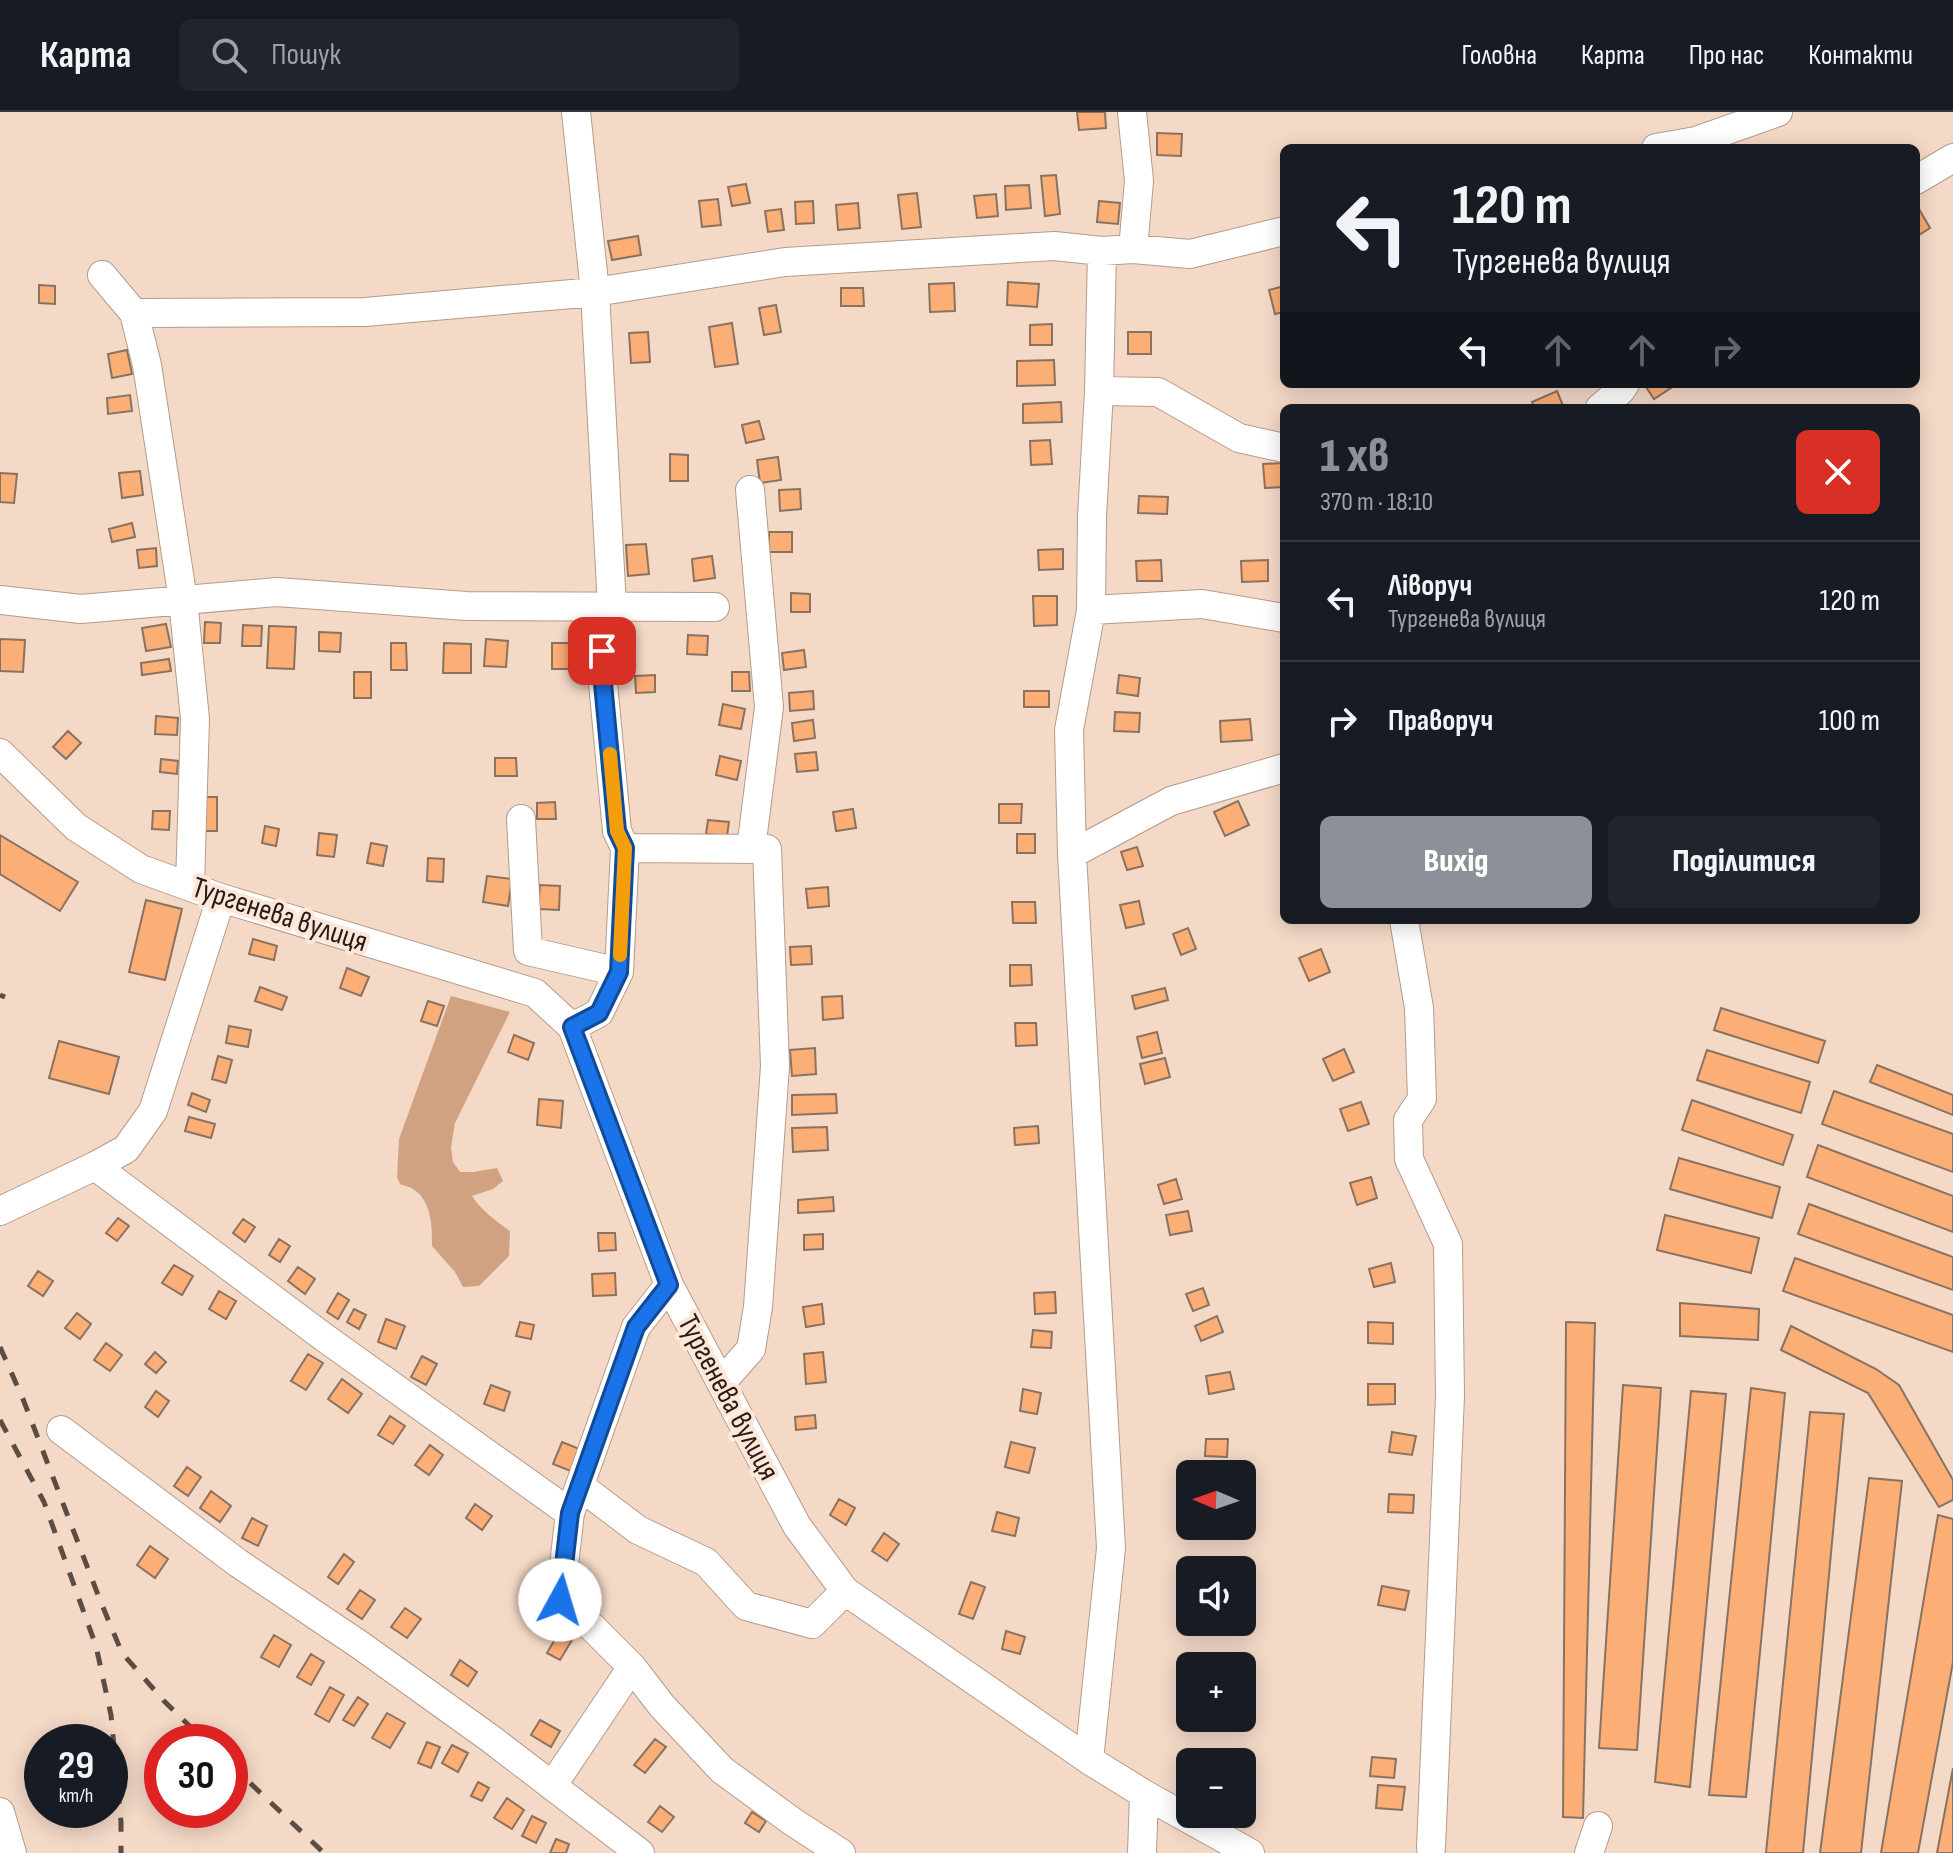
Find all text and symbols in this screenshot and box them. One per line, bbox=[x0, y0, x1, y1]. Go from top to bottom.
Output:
search box bbox=[179, 19, 739, 91]
text: Карта bbox=[40, 33, 131, 78]
icon: search bbox=[207, 33, 251, 77]
text: Пошук bbox=[271, 37, 341, 73]
text: Головна bbox=[1461, 39, 1537, 72]
text: Карта bbox=[1581, 39, 1645, 72]
text: Про нас bbox=[1689, 39, 1764, 72]
text: Контакти bbox=[1808, 39, 1913, 72]
text: 120 m bbox=[1452, 173, 1572, 240]
icon: left bbox=[1320, 176, 1424, 280]
text: Тургенева вулиця bbox=[1452, 241, 1671, 284]
icon: left bbox=[1452, 328, 1496, 372]
icon: ahead bbox=[1536, 328, 1580, 372]
icon: ahead bbox=[1620, 328, 1664, 372]
icon: right bbox=[1704, 328, 1748, 372]
text: 1 хв bbox=[1320, 428, 1389, 485]
button: close bbox=[1796, 430, 1880, 514]
text: 370 m · 18:10 bbox=[1320, 487, 1433, 518]
text: Ліворуч bbox=[1388, 568, 1472, 604]
icon: left bbox=[1320, 579, 1364, 623]
text: 120 m bbox=[1819, 583, 1880, 619]
text: Тургенева вулиця bbox=[1388, 604, 1546, 635]
pin bbox=[568, 617, 636, 685]
icon: arrive bbox=[580, 629, 624, 673]
icon: right bbox=[1320, 699, 1364, 743]
text: Праворуч bbox=[1388, 703, 1493, 739]
text: 100 m bbox=[1819, 703, 1880, 739]
button: Вихід bbox=[1320, 816, 1592, 908]
button: Поділитися bbox=[1608, 816, 1880, 908]
street label: Тургенева вулиця bbox=[187, 870, 372, 960]
street label: Тургенева вулиця bbox=[669, 1309, 787, 1486]
north arrow bbox=[1176, 1460, 1256, 1540]
map controls bbox=[1176, 1460, 1256, 1828]
button: sound bbox=[1176, 1556, 1256, 1636]
position arrow bbox=[518, 1558, 602, 1642]
button: + bbox=[1176, 1652, 1256, 1732]
speed limit sign: 30 bbox=[144, 1724, 248, 1828]
text: 29 bbox=[58, 1742, 94, 1790]
button: − bbox=[1176, 1748, 1256, 1828]
text: km/h bbox=[59, 1784, 93, 1808]

